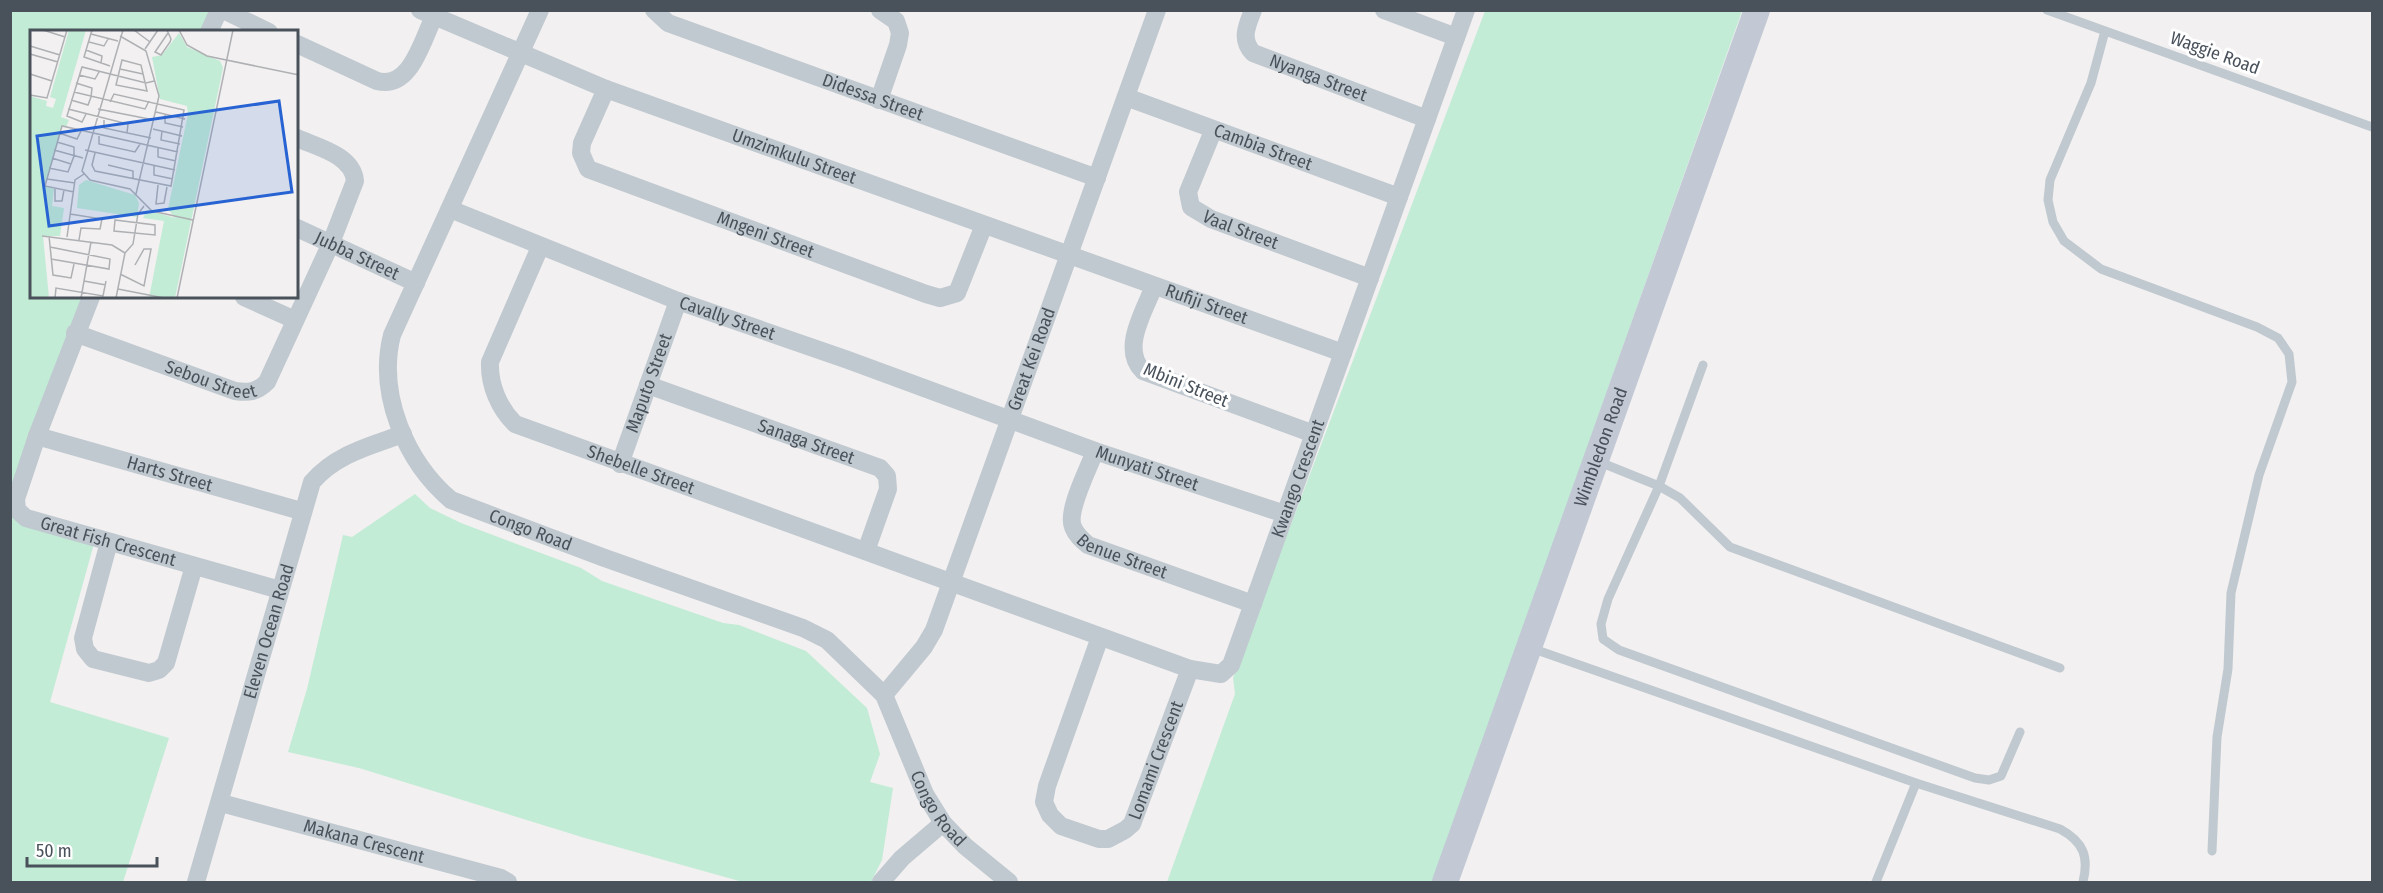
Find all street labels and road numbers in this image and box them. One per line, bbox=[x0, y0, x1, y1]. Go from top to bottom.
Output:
street label: Waggie Road bbox=[2167, 27, 2263, 79]
street label: Nyanga Street bbox=[1267, 49, 1370, 106]
street label: Didessa Street bbox=[819, 69, 927, 125]
street label: Cambia Street bbox=[1211, 119, 1315, 175]
street label: Umzimkulu Street bbox=[729, 124, 859, 189]
street label: Vaal Street bbox=[1198, 205, 1282, 254]
street label: Mngeni Street bbox=[714, 207, 817, 263]
street label: Jubba Street bbox=[311, 227, 403, 285]
street label: Rufiji Street bbox=[1162, 279, 1251, 329]
street label: Cavally Street bbox=[676, 291, 778, 345]
street label: Great Kei Road bbox=[1003, 305, 1060, 414]
street label: Maputo Street bbox=[621, 330, 677, 436]
street label: Sebou Street bbox=[162, 356, 259, 403]
street label: Mbini Street bbox=[1140, 358, 1232, 412]
street label: Wimbledon Road bbox=[1569, 384, 1632, 510]
street label: Sanaga Street bbox=[755, 414, 858, 469]
street label: Kwango Crescent bbox=[1267, 416, 1329, 541]
street label: Shebelle Street bbox=[584, 440, 698, 499]
street label: Munyati Street bbox=[1093, 441, 1202, 496]
street label: Harts Street bbox=[124, 451, 215, 496]
street label: Congo Road bbox=[486, 504, 575, 556]
street label: Great Fish Crescent bbox=[38, 512, 179, 571]
street label: Benue Street bbox=[1072, 529, 1170, 584]
street label: Eleven Ocean Road bbox=[239, 561, 299, 702]
street label: Lomami Crescent bbox=[1124, 698, 1188, 823]
street label: Congo Road bbox=[906, 767, 971, 851]
street label: Makana Crescent bbox=[301, 815, 427, 868]

